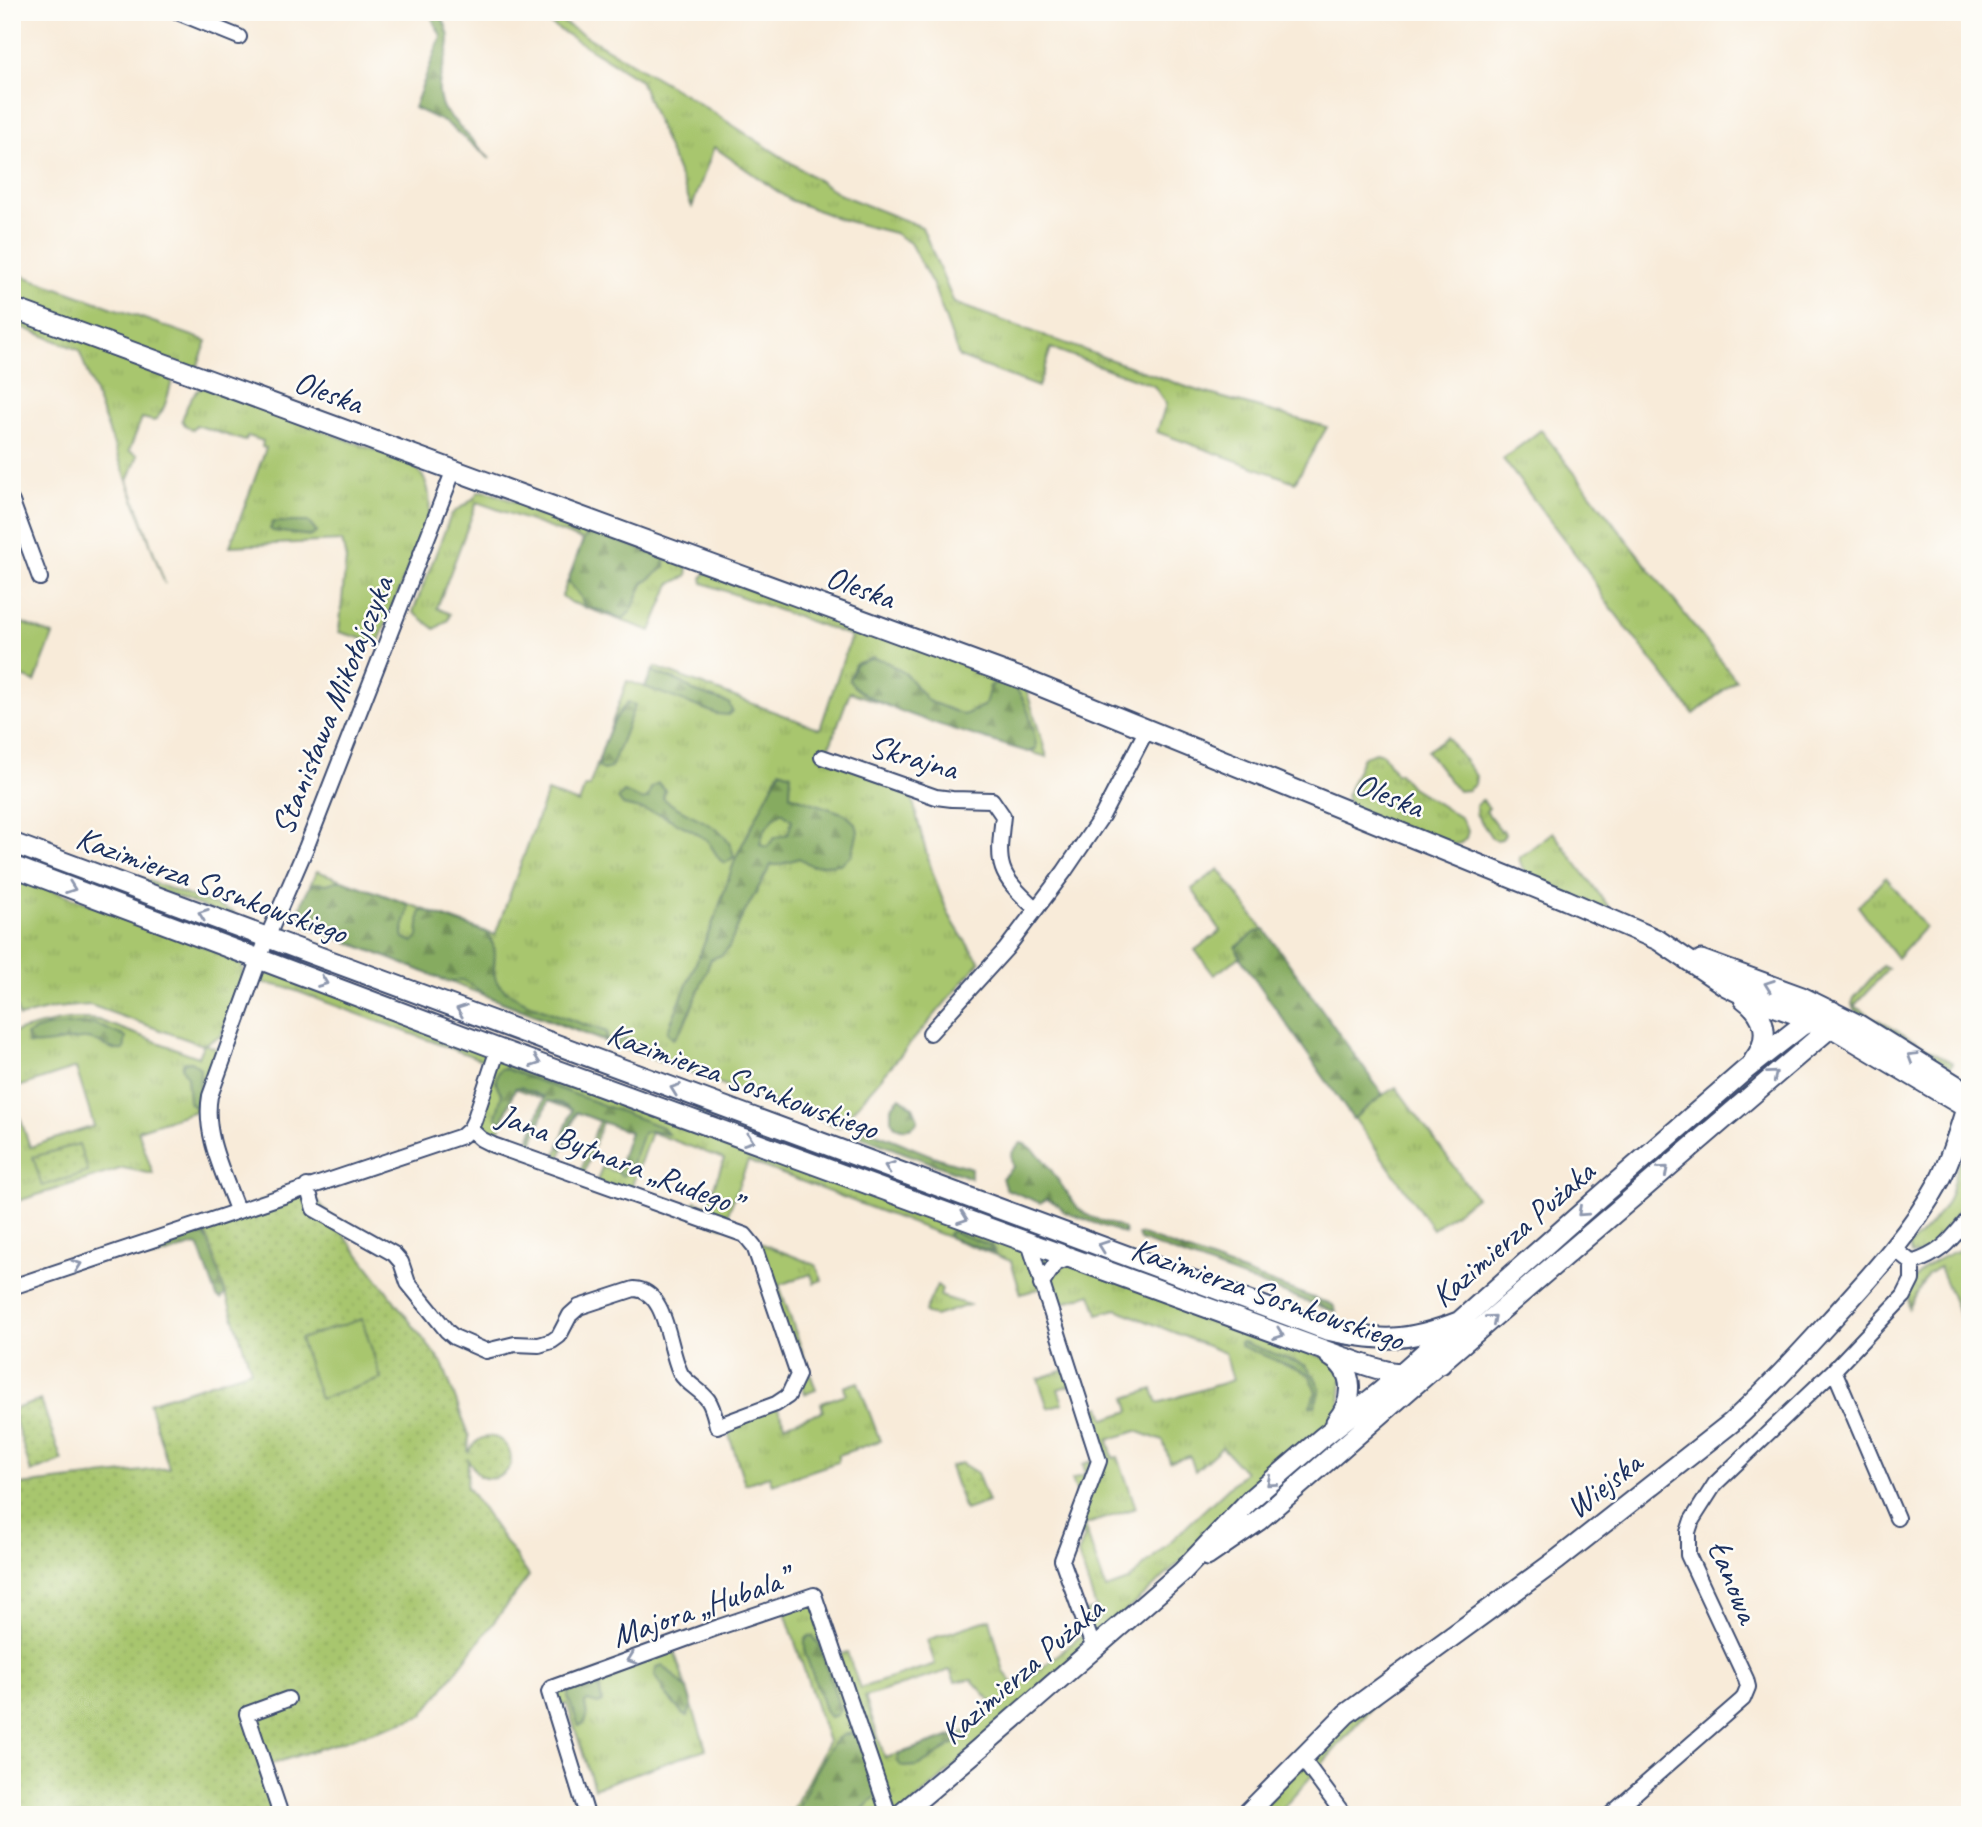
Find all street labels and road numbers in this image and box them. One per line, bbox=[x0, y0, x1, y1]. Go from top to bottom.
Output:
street label: Oleska bbox=[289, 360, 370, 424]
street label: Oleska bbox=[821, 555, 902, 619]
street label: Stanisława Mikołajczyka bbox=[261, 568, 404, 841]
street label: Skrajna bbox=[865, 724, 964, 790]
street label: Oleska bbox=[1349, 762, 1432, 828]
street label: Kazimierza Sosnkowskiego bbox=[71, 816, 355, 954]
street label: Kazimierza Sosnkowskiego bbox=[602, 1012, 886, 1150]
street label: Jana Bytnara „Rudego” bbox=[490, 1093, 752, 1227]
street label: Kazimierza Pużaka bbox=[1422, 1150, 1605, 1316]
street label: Kazimierza Sosnkowskiego bbox=[1126, 1228, 1412, 1361]
street label: Wiejska bbox=[1557, 1440, 1652, 1528]
street label: Łanowa bbox=[1699, 1534, 1770, 1631]
street label: Majora „Hubala” bbox=[606, 1555, 801, 1657]
street label: Kazimierza Pużaka bbox=[931, 1587, 1114, 1753]

